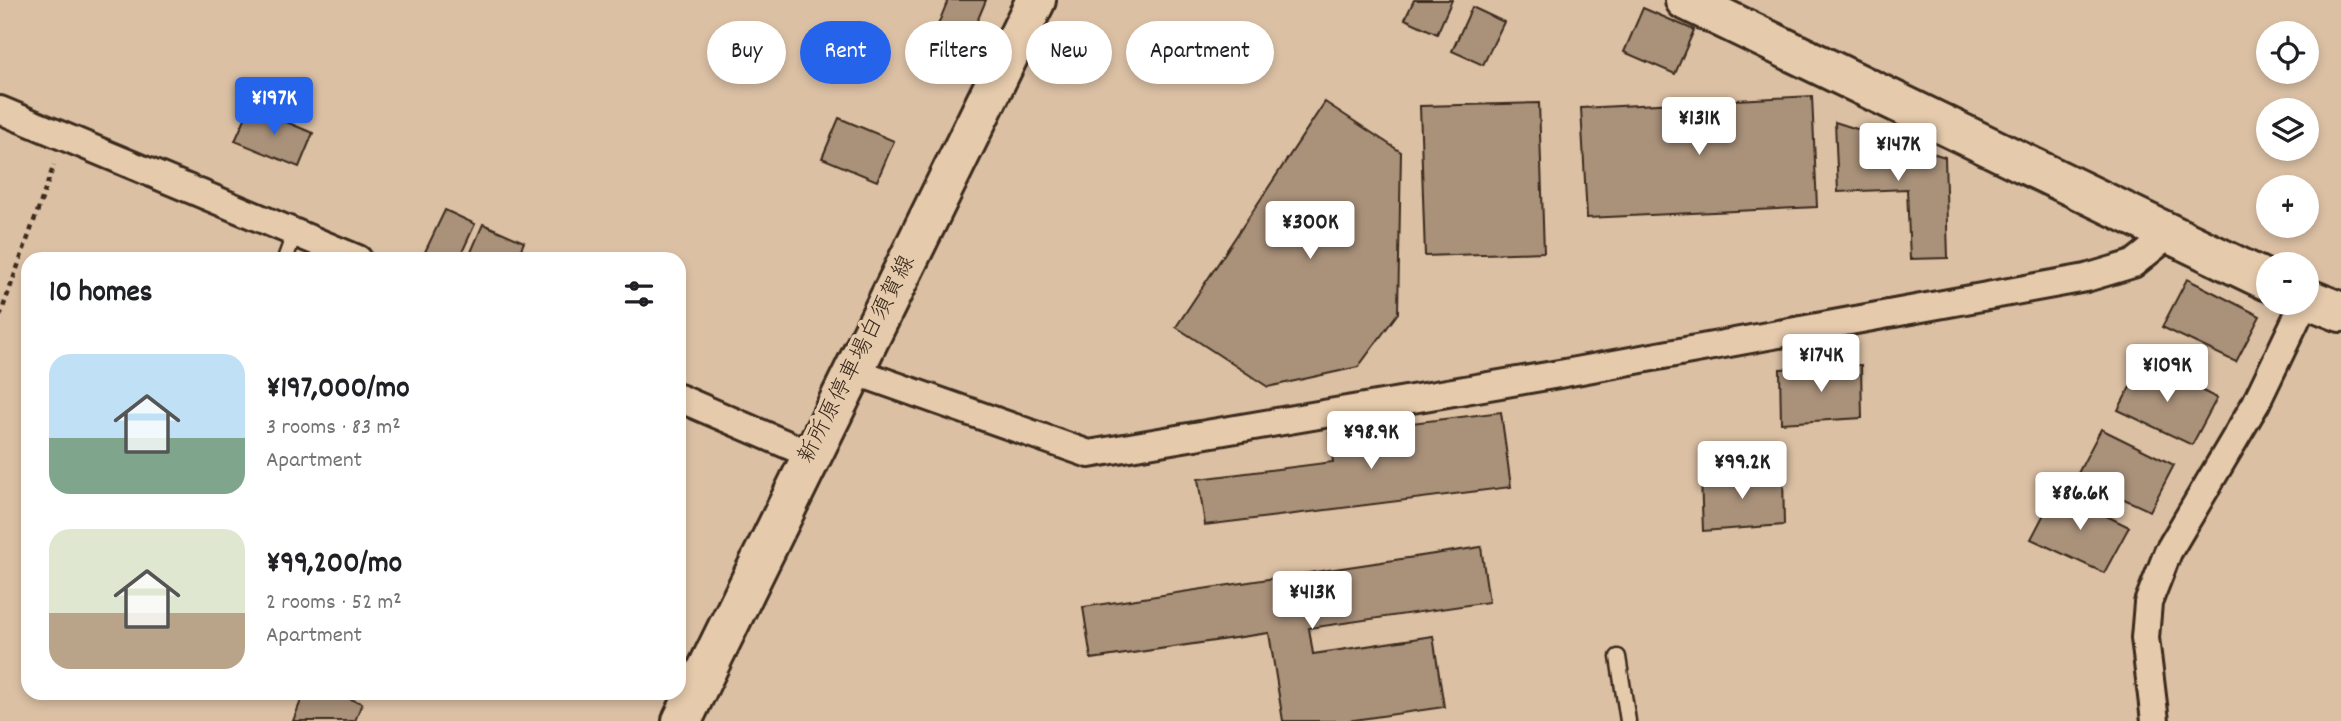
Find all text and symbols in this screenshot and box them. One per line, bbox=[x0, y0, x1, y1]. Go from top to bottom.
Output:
chip: Buy bbox=[707, 21, 786, 84]
chip: Rent bbox=[800, 21, 891, 84]
chip: Filters bbox=[905, 21, 1012, 84]
chip: New bbox=[1026, 21, 1112, 84]
chip: Apartment bbox=[1126, 21, 1274, 84]
map controls bbox=[2256, 21, 2319, 315]
button: locate bbox=[2256, 21, 2319, 84]
pin: ¥197K bbox=[225, 78, 323, 137]
text: ¥197K bbox=[251, 83, 297, 116]
pin: ¥131K bbox=[1650, 97, 1748, 157]
button: layers bbox=[2256, 98, 2319, 161]
text: ¥131K bbox=[1678, 103, 1720, 136]
pin: ¥147K bbox=[1849, 124, 1947, 183]
text: ¥147K bbox=[1875, 129, 1921, 162]
button: + bbox=[2256, 175, 2319, 238]
pin: ¥300K bbox=[1261, 202, 1359, 261]
text: ¥300K bbox=[1281, 207, 1339, 240]
street label: 新所原停車場白須賀線 bbox=[791, 250, 925, 470]
button: − bbox=[2256, 252, 2319, 315]
text: 10 homes bbox=[49, 273, 152, 316]
icon: filters bbox=[620, 275, 658, 313]
pin: ¥174K bbox=[1772, 334, 1870, 394]
text: ¥174K bbox=[1798, 340, 1844, 373]
pin: ¥109K bbox=[2118, 344, 2216, 404]
text: ¥109K bbox=[2142, 350, 2192, 383]
text: ¥197,000/mo bbox=[266, 369, 410, 412]
icon: home bbox=[105, 382, 189, 466]
text: 3 rooms · 83 m² bbox=[266, 412, 401, 445]
pin: ¥98.9K bbox=[1314, 412, 1428, 471]
text: ¥98.9K bbox=[1343, 417, 1399, 450]
pin: ¥99.2K bbox=[1685, 442, 1799, 501]
text: Apartment bbox=[266, 445, 362, 478]
text: ¥99.2K bbox=[1714, 447, 1770, 480]
pin: ¥86.6K bbox=[2023, 472, 2137, 532]
text: ¥86.6K bbox=[2051, 478, 2109, 511]
text: ¥99,200/mo bbox=[266, 544, 402, 587]
icon: home bbox=[105, 557, 189, 641]
pin: ¥413K bbox=[1263, 572, 1361, 631]
text: ¥413K bbox=[1289, 577, 1335, 610]
text: 2 rooms · 52 m² bbox=[266, 587, 402, 620]
text: Apartment bbox=[266, 620, 362, 653]

